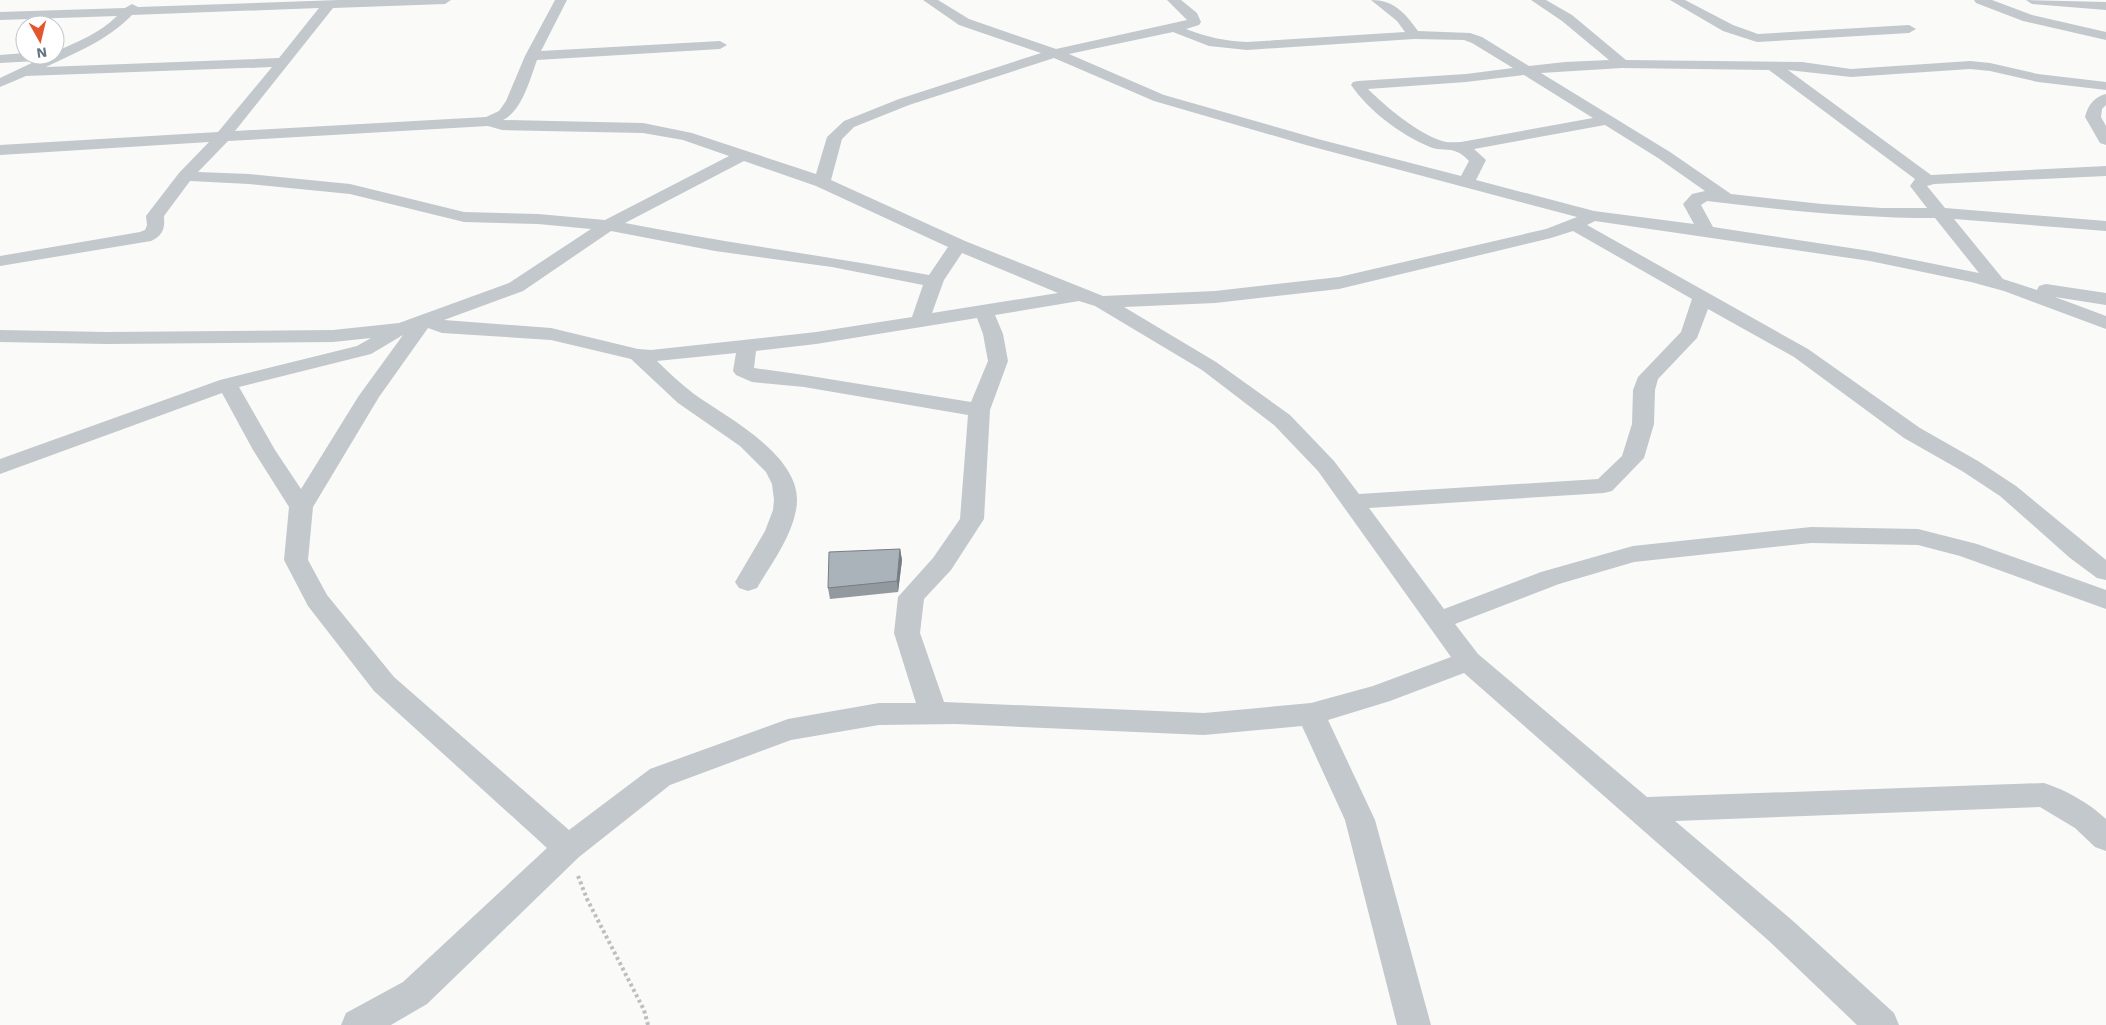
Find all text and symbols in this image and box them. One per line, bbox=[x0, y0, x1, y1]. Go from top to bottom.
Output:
north arrow bbox=[15, 15, 65, 65]
text: N bbox=[36, 44, 48, 62]

